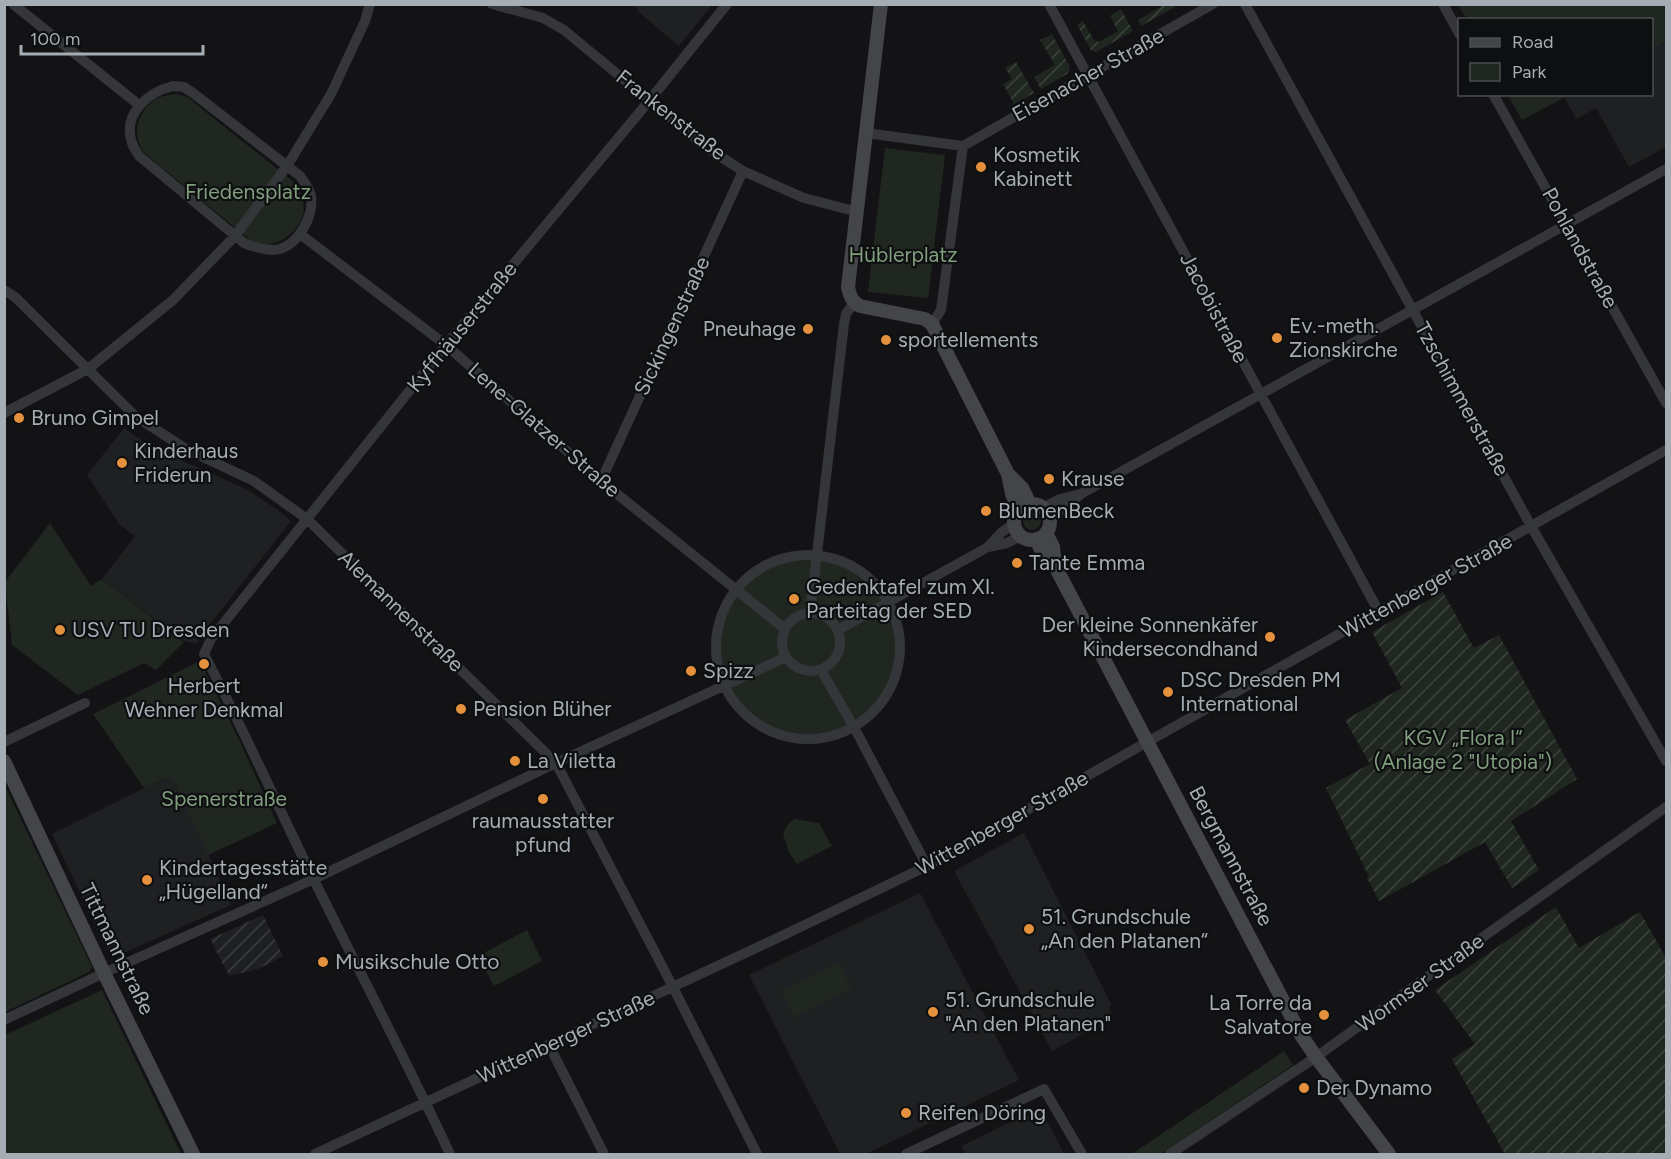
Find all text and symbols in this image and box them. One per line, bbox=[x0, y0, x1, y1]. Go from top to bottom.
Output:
scale bar bbox=[21, 18, 202, 56]
legend bbox=[1458, 18, 1653, 96]
street label: Eisenacher Straße bbox=[1007, 22, 1168, 127]
text: 100 m bbox=[30, 28, 80, 50]
text: Road bbox=[1512, 31, 1553, 53]
text: Park bbox=[1512, 61, 1547, 83]
street label: Frankenstraße bbox=[611, 64, 731, 165]
place label: Kosmetik Kabinett bbox=[993, 142, 1081, 191]
marker: Kosmetik Kabinett bbox=[974, 160, 988, 174]
park label: Friedensplatz bbox=[185, 179, 311, 204]
street label: Pohlandstraße bbox=[1537, 183, 1624, 312]
park label: Hüblerplatz bbox=[849, 242, 957, 267]
street label: Jacobistraße bbox=[1175, 248, 1254, 367]
street label: Sickingenstraße bbox=[628, 252, 715, 399]
street label: Kyffhäuserstraße bbox=[401, 256, 522, 397]
place label: Ev.-meth. Zionskirche bbox=[1289, 313, 1398, 362]
place label: Pneuhage bbox=[703, 316, 796, 341]
street label: Tzschimmerstraße bbox=[1410, 317, 1515, 480]
marker: Pneuhage bbox=[801, 322, 815, 336]
place label: sportellements bbox=[898, 327, 1038, 352]
marker: Ev.-meth. Zionskirche bbox=[1270, 331, 1284, 345]
marker: sportellements bbox=[879, 333, 893, 347]
street label: Lene-Glatzer-Straße bbox=[463, 357, 625, 502]
place label: Bruno Gimpel bbox=[31, 405, 159, 430]
marker: Bruno Gimpel bbox=[12, 411, 26, 425]
place label: Kinderhaus Friderun bbox=[134, 438, 238, 487]
marker: Kinderhaus Friderun bbox=[115, 456, 129, 470]
place label: Krause bbox=[1061, 466, 1125, 491]
marker: Krause bbox=[1042, 472, 1056, 486]
place label: BlumenBeck bbox=[998, 498, 1115, 523]
marker: BlumenBeck bbox=[979, 504, 993, 518]
street label: Wittenberger Straße bbox=[1335, 528, 1516, 643]
street label: Alemannenstraße bbox=[334, 545, 469, 677]
place label: Tante Emma bbox=[1029, 550, 1145, 575]
marker: Tante Emma bbox=[1010, 556, 1024, 570]
place label: Gedenktafel zum XI. Parteitag der SED bbox=[806, 574, 995, 623]
marker: Gedenktafel zum XI. Parteitag der SED bbox=[787, 592, 801, 606]
place label: Der kleine Sonnenkäfer Kindersecondhand bbox=[1041, 612, 1258, 661]
place label: USV TU Dresden bbox=[72, 617, 229, 642]
marker: USV TU Dresden bbox=[53, 623, 67, 637]
marker: Der kleine Sonnenkäfer Kindersecondhand bbox=[1263, 630, 1277, 644]
marker: Herbert Wehner Denkmal bbox=[197, 657, 211, 671]
place label: Spizz bbox=[703, 658, 754, 683]
marker: Spizz bbox=[684, 664, 698, 678]
place label: DSC Dresden PM International bbox=[1180, 667, 1341, 716]
place label: Herbert Wehner Denkmal bbox=[125, 673, 283, 722]
marker: DSC Dresden PM International bbox=[1161, 685, 1175, 699]
place label: Pension Blüher bbox=[473, 696, 611, 721]
marker: Pension Blüher bbox=[454, 702, 468, 716]
park label: KGV „Flora I“ (Anlage 2 "Utopia") bbox=[1374, 725, 1552, 774]
place label: La Viletta bbox=[527, 748, 616, 773]
marker: La Viletta bbox=[508, 754, 522, 768]
street label: Wittenberger Straße bbox=[911, 765, 1092, 880]
street label: Bergmannstraße bbox=[1184, 782, 1279, 930]
park label: Spenerstraße bbox=[161, 786, 287, 811]
marker: raumausstatter pfund bbox=[536, 792, 550, 806]
place label: raumausstatter pfund bbox=[472, 808, 614, 857]
place label: Kindertagesstätte „Hügelland“ bbox=[159, 855, 327, 904]
marker: Kindertagesstätte „Hügelland“ bbox=[140, 873, 154, 887]
street label: Tittmannstraße bbox=[75, 879, 160, 1019]
place label: 51. Grundschule „An den Platanen“ bbox=[1041, 904, 1208, 953]
marker: 51. Grundschule „An den Platanen“ bbox=[1022, 922, 1036, 936]
street label: Wormser Straße bbox=[1351, 928, 1489, 1037]
place label: Musikschule Otto bbox=[335, 949, 499, 974]
marker: Musikschule Otto bbox=[316, 955, 330, 969]
street label: Wittenberger Straße bbox=[473, 984, 659, 1089]
place label: 51. Grundschule "An den Platanen" bbox=[945, 987, 1111, 1036]
place label: La Torre da Salvatore bbox=[1209, 990, 1312, 1039]
marker: 51. Grundschule "An den Platanen" bbox=[926, 1005, 940, 1019]
marker: La Torre da Salvatore bbox=[1317, 1008, 1331, 1022]
place label: Der Dynamo bbox=[1316, 1075, 1432, 1100]
marker: Der Dynamo bbox=[1297, 1081, 1311, 1095]
place label: Reifen Döring bbox=[918, 1100, 1046, 1125]
marker: Reifen Döring bbox=[899, 1106, 913, 1120]

